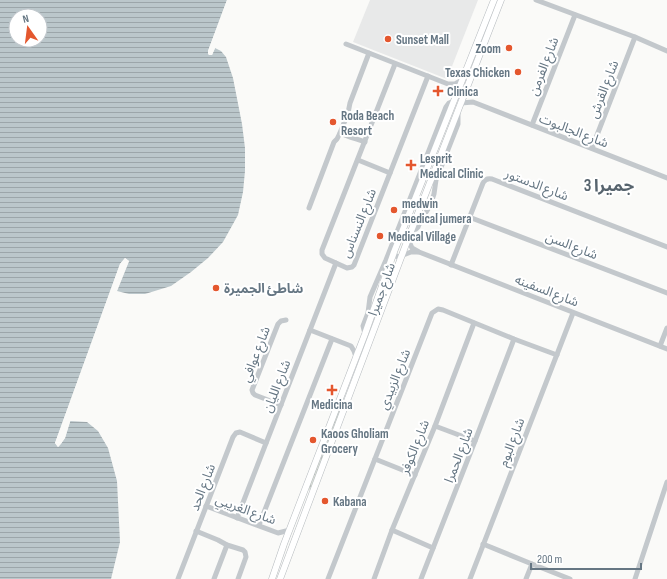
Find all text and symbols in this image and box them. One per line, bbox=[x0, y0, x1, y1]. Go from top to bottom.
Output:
north arrow bbox=[8, 8, 48, 48]
text: N bbox=[21, 12, 30, 26]
place label: Sunset Mall bbox=[396, 32, 449, 48]
marker: Sunset Mall bbox=[383, 34, 393, 44]
street label: شارع الفرمن bbox=[525, 35, 564, 99]
place label: Zoom bbox=[475, 41, 501, 57]
marker: Zoom bbox=[504, 43, 514, 53]
street label: شارع القرش bbox=[586, 58, 624, 121]
place label: Texas Chicken bbox=[445, 65, 510, 81]
marker: Texas Chicken bbox=[513, 67, 523, 77]
place label: Clinica bbox=[447, 84, 478, 100]
marker: Clinica bbox=[432, 85, 444, 97]
place label: Roda Beach Resort bbox=[341, 108, 394, 139]
street label: شارع الجالبوت bbox=[536, 110, 611, 153]
marker: Roda Beach Resort bbox=[328, 117, 338, 127]
place label: Lesprit Medical Clinic bbox=[420, 151, 484, 182]
marker: Lesprit Medical Clinic bbox=[405, 159, 417, 171]
street label: شارع الدستور bbox=[501, 165, 571, 206]
district label: جميرا 3 bbox=[584, 176, 635, 196]
street label: شارع النسناس bbox=[338, 186, 382, 261]
place label: medwin medical jumera bbox=[402, 196, 471, 227]
marker: medwin medical jumera bbox=[389, 205, 399, 215]
place label: Medical Village bbox=[388, 229, 456, 245]
street label: شارع السن bbox=[543, 229, 600, 265]
marker: Medical Village bbox=[375, 231, 385, 241]
street label: شارع جميرا bbox=[365, 261, 401, 319]
street label: شارع السفينه bbox=[512, 271, 581, 312]
place label: شاطئ الجميرة bbox=[224, 281, 303, 297]
marker: شاطئ الجميرة bbox=[211, 283, 221, 293]
street label: شارع عوافي bbox=[238, 324, 276, 385]
street label: شارع الزبيدي bbox=[376, 347, 416, 413]
street label: شارع الليان bbox=[260, 358, 296, 416]
marker: Medicina bbox=[327, 385, 337, 395]
place label: Medicina bbox=[311, 397, 353, 413]
street label: شارع البوم bbox=[495, 416, 530, 470]
street label: شارع الكوفر bbox=[396, 418, 435, 479]
place label: Kaoos Gholiam Grocery bbox=[321, 426, 389, 457]
street label: شارع الحمرا bbox=[441, 426, 479, 486]
marker: Kaoos Gholiam Grocery bbox=[308, 435, 318, 445]
street label: شارع الحد bbox=[187, 462, 221, 514]
street label: شارع الغريبي bbox=[212, 492, 278, 530]
place label: Kabana bbox=[333, 494, 367, 510]
marker: Kabana bbox=[320, 496, 330, 506]
scale bar bbox=[531, 545, 641, 571]
text: 200 m bbox=[537, 552, 563, 567]

